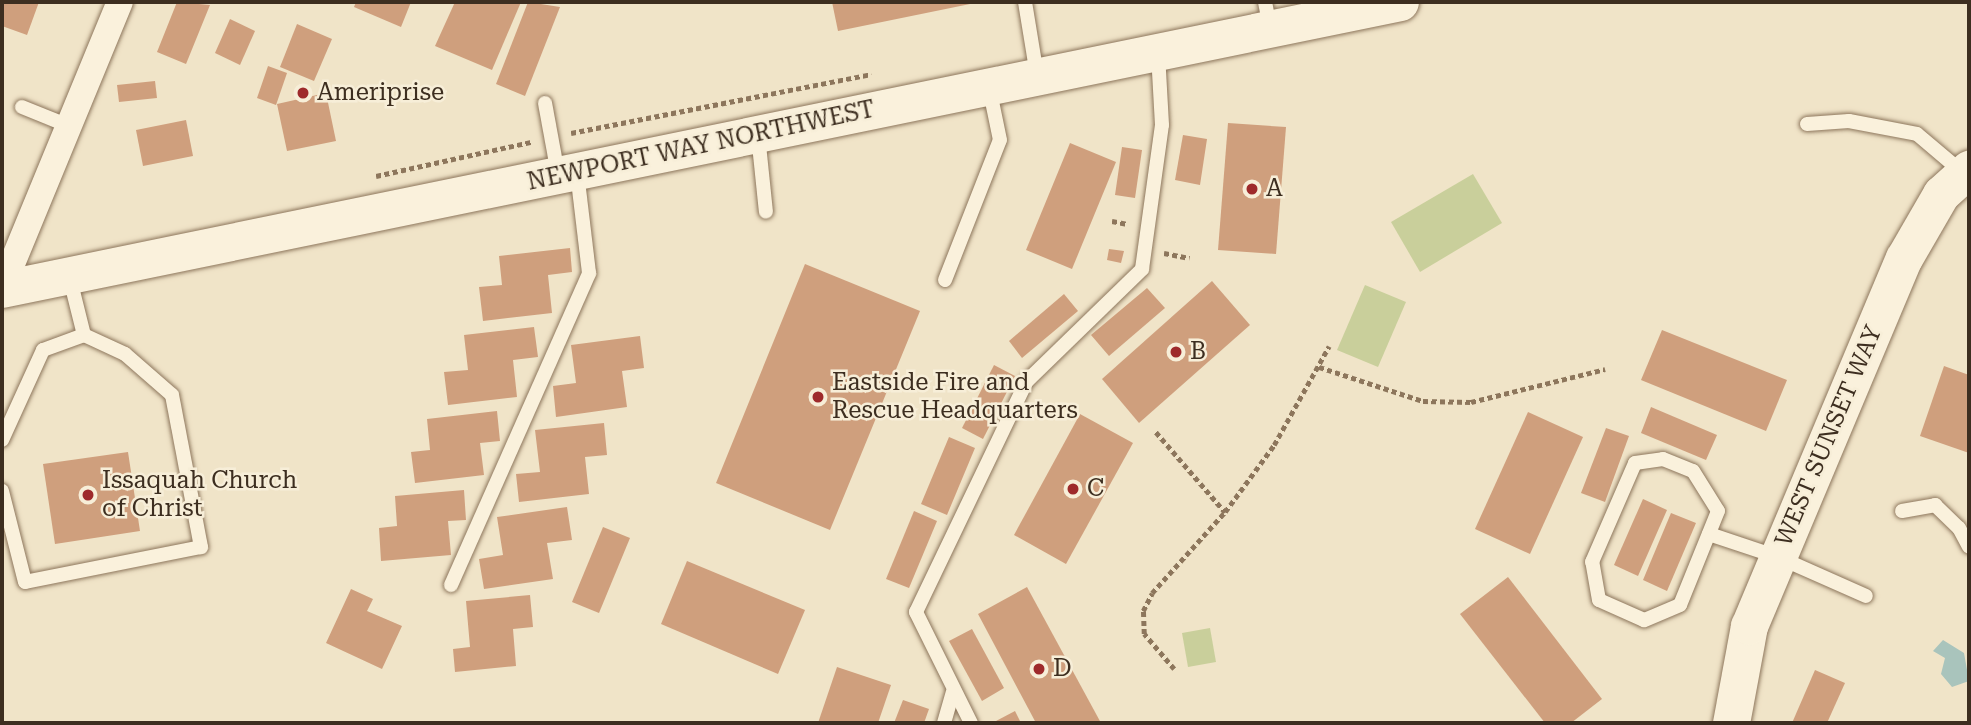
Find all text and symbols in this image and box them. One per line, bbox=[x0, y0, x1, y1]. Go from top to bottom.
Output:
place label: Ameriprise bbox=[317, 79, 444, 107]
marker: Ameriprise bbox=[295, 85, 311, 101]
street label: NEWPORT WAY NORTHWEST bbox=[525, 95, 877, 197]
place label: A bbox=[1266, 175, 1283, 203]
marker: A bbox=[1244, 181, 1260, 197]
street label: WEST SUNSET WAY bbox=[1769, 321, 1889, 551]
place label: B bbox=[1190, 338, 1206, 366]
marker: B bbox=[1168, 344, 1184, 360]
place label: Eastside Fire and Rescue Headquarters bbox=[832, 369, 1078, 425]
marker: Eastside Fire and Rescue Headquarters bbox=[810, 389, 826, 405]
place label: Issaquah Church of Christ bbox=[102, 467, 297, 523]
place label: C bbox=[1087, 475, 1104, 503]
marker: C bbox=[1065, 481, 1081, 497]
marker: Issaquah Church of Christ bbox=[80, 487, 96, 503]
place label: D bbox=[1053, 655, 1072, 683]
marker: D bbox=[1031, 661, 1047, 677]

